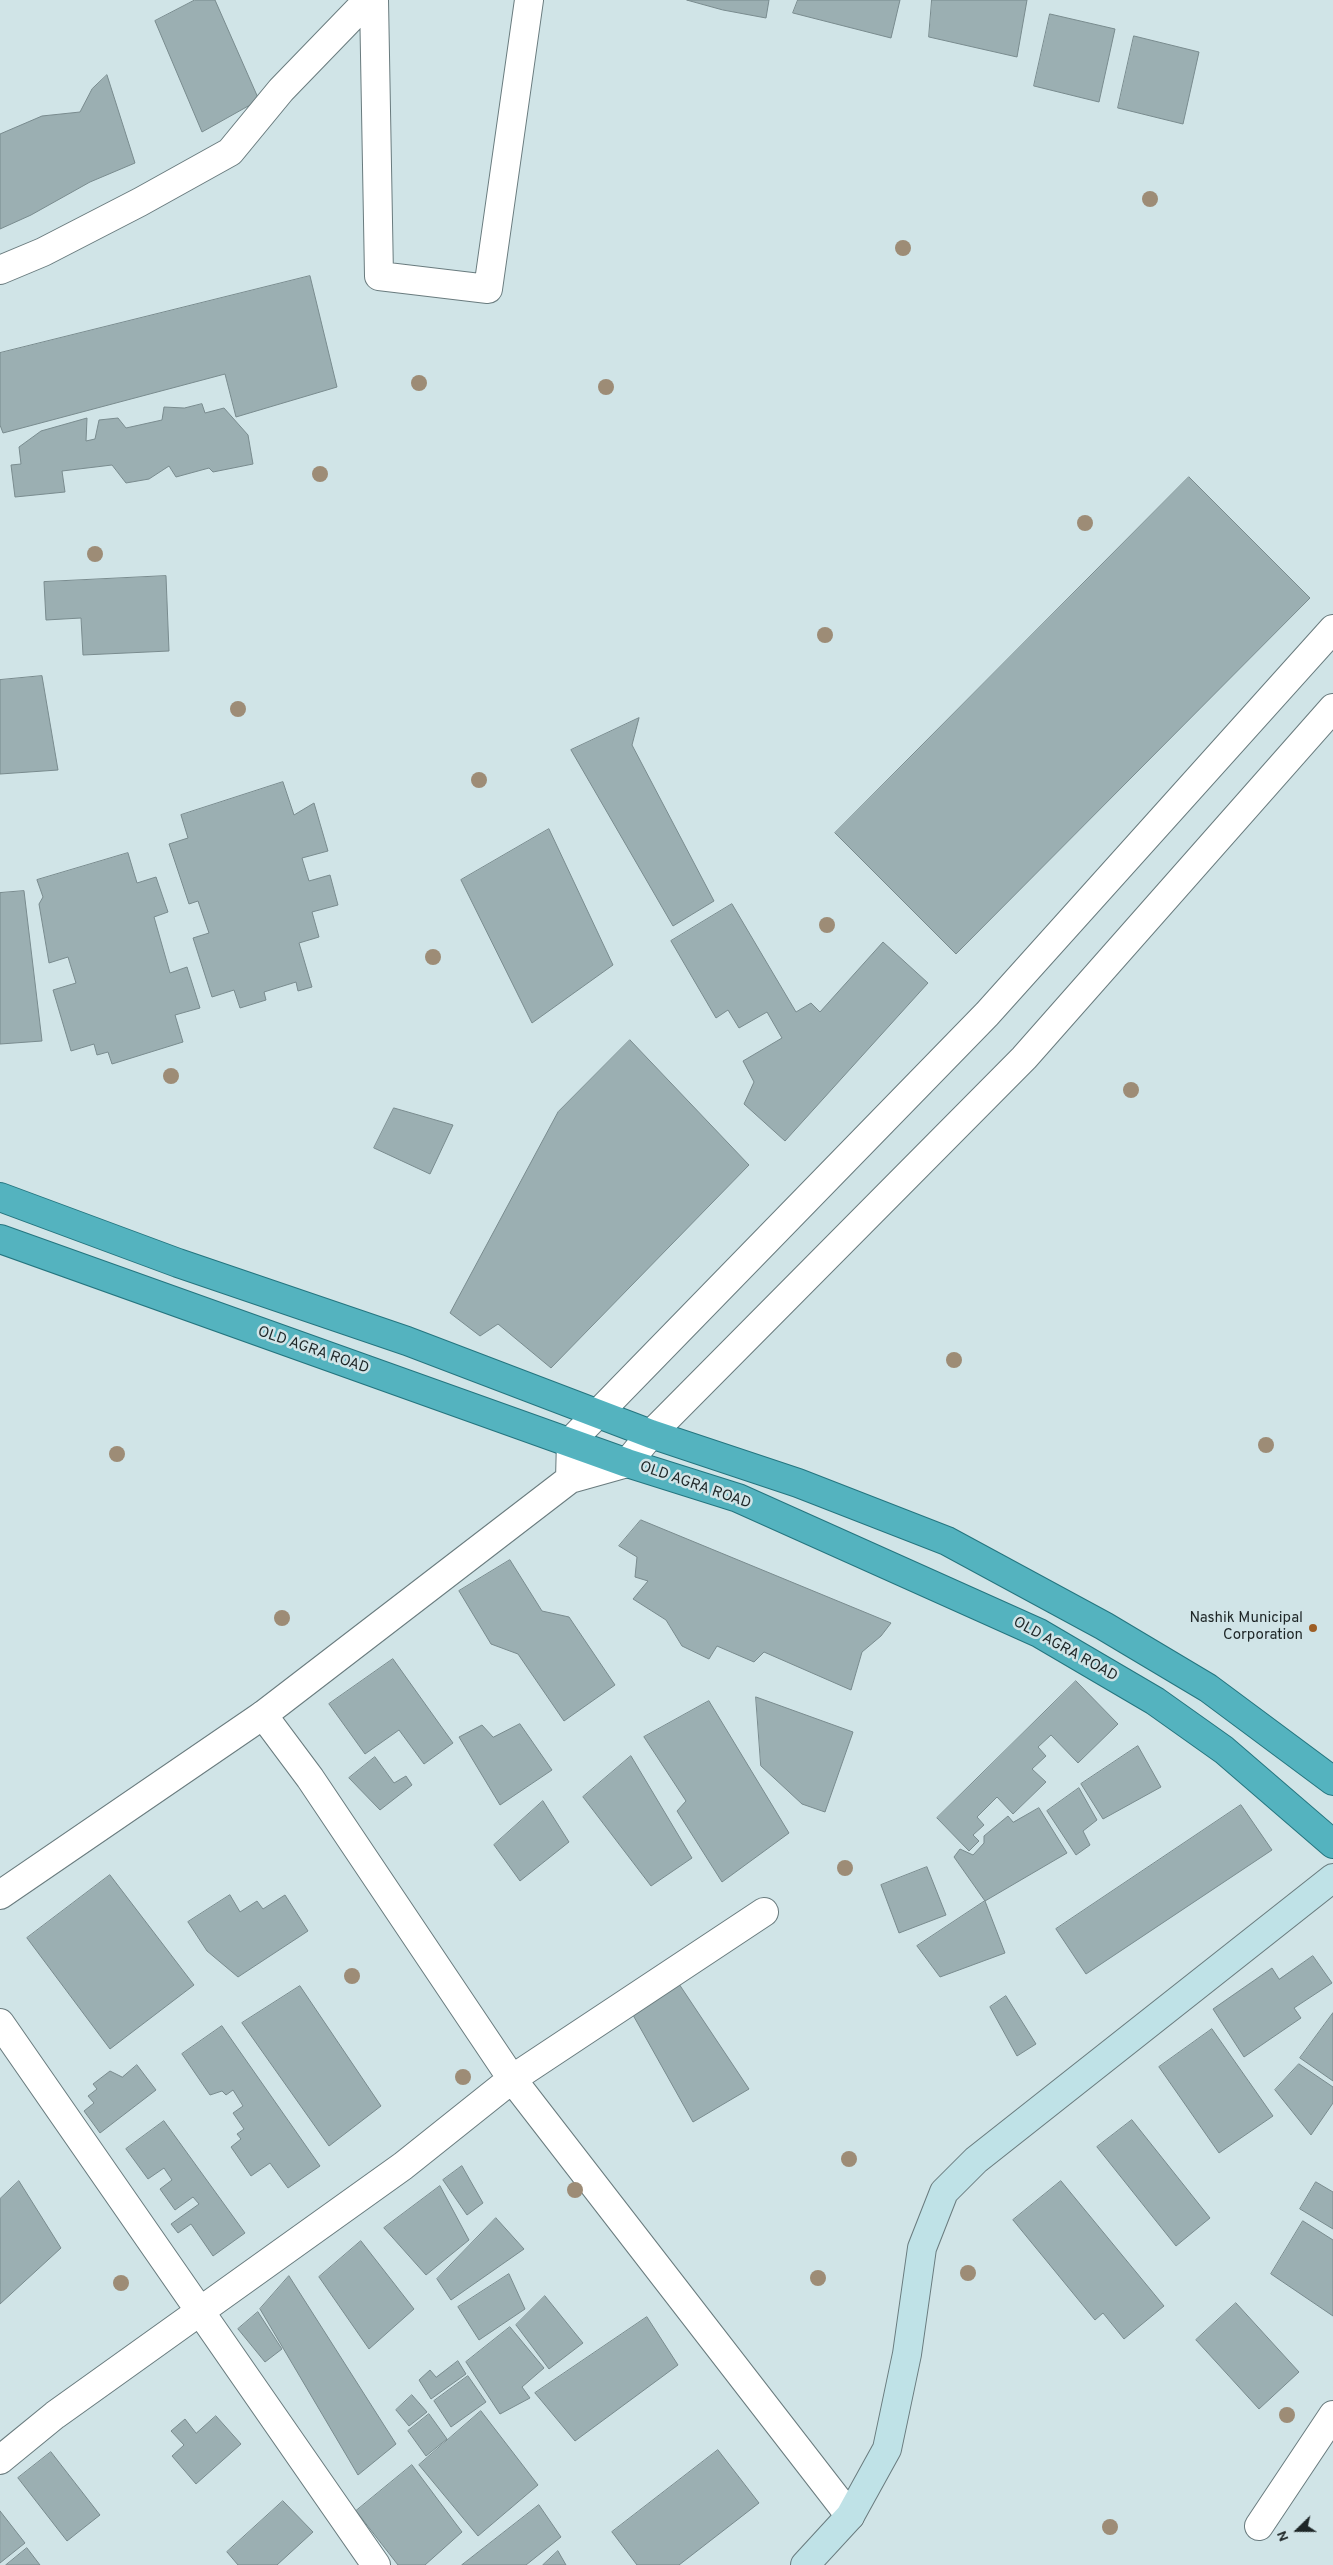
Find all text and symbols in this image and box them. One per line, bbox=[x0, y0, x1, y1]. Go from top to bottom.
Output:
street label: OLD AGRA ROAD bbox=[255, 1324, 371, 1378]
street label: OLD AGRA ROAD bbox=[637, 1459, 753, 1513]
place label: Nashik Municipal Corporation bbox=[1189, 1610, 1303, 1645]
street label: OLD AGRA ROAD bbox=[1010, 1614, 1120, 1686]
marker: Nashik Municipal Corporation bbox=[1307, 1622, 1319, 1634]
north arrow bbox=[1273, 2505, 1323, 2555]
text: N bbox=[1274, 2528, 1293, 2544]

